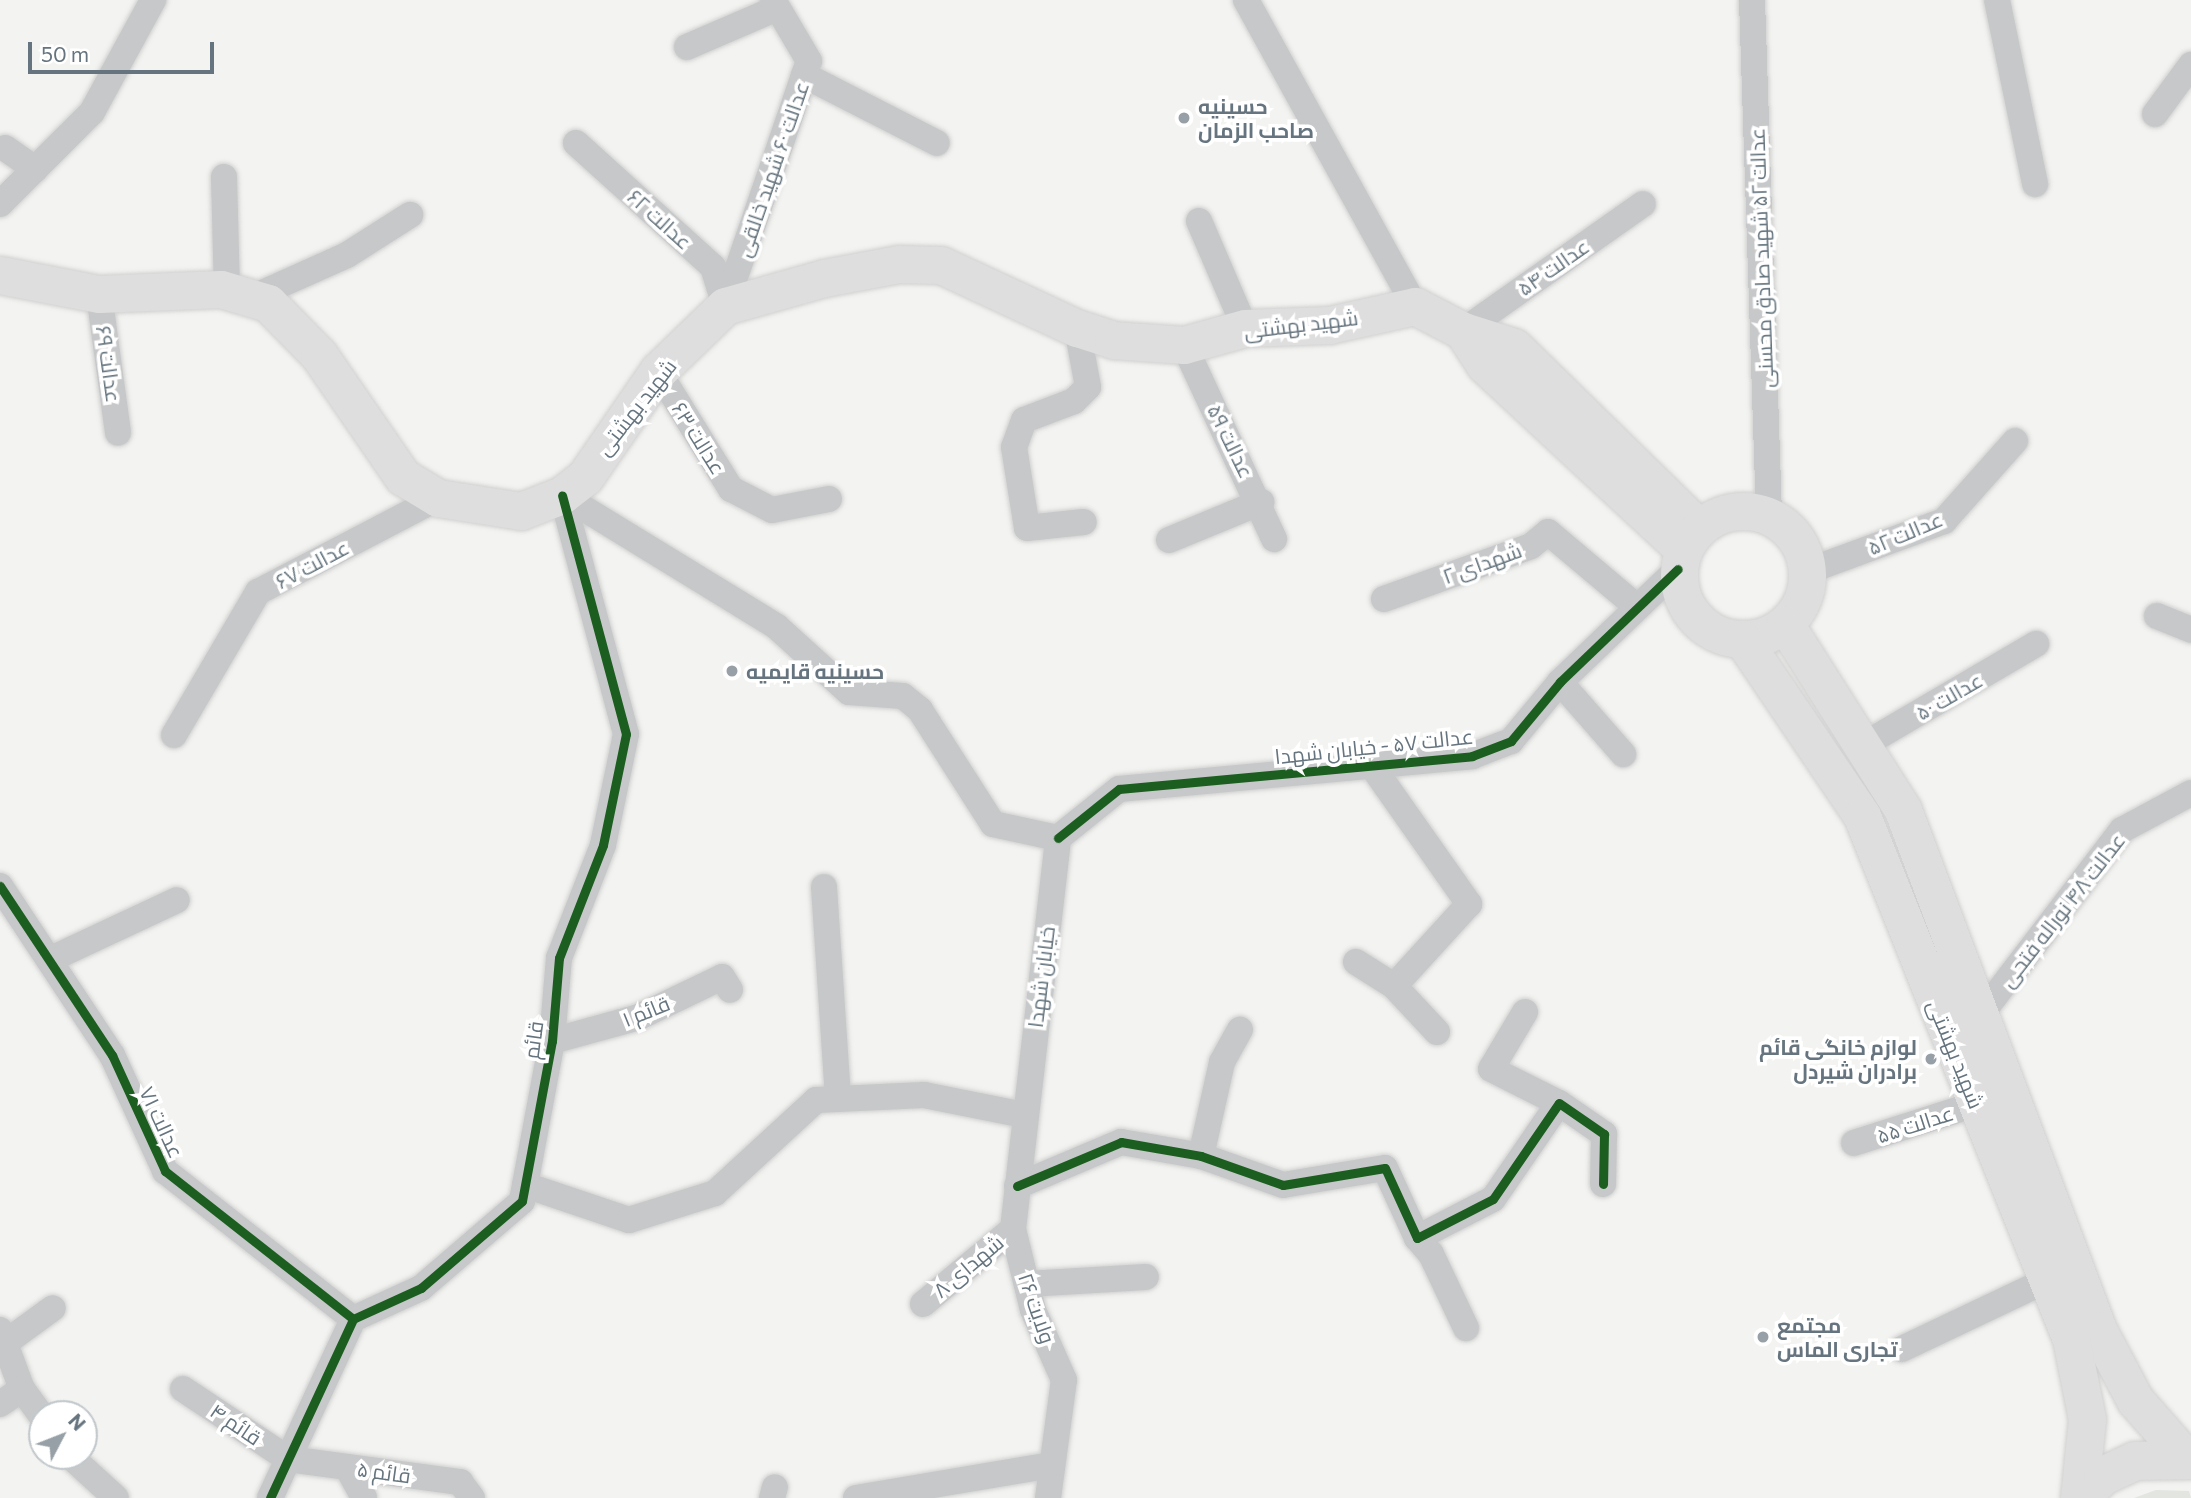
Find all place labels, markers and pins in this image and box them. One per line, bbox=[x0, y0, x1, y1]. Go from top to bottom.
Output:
place label: حسینیه صاحب الزمان bbox=[1198, 93, 1314, 143]
marker: حسینیه صاحب الزمان bbox=[1176, 110, 1192, 126]
place label: حسینیه قایمیه bbox=[746, 658, 884, 684]
marker: حسینیه قایمیه bbox=[724, 663, 740, 679]
place label: لوازم خانگی قائم برادران شیردل bbox=[1759, 1034, 1917, 1084]
marker: لوازم خانگی قائم برادران شیردل bbox=[1923, 1051, 1939, 1067]
place label: مجتمع تجاری الماس bbox=[1777, 1312, 1897, 1362]
marker: مجتمع تجاری الماس bbox=[1755, 1329, 1771, 1345]

